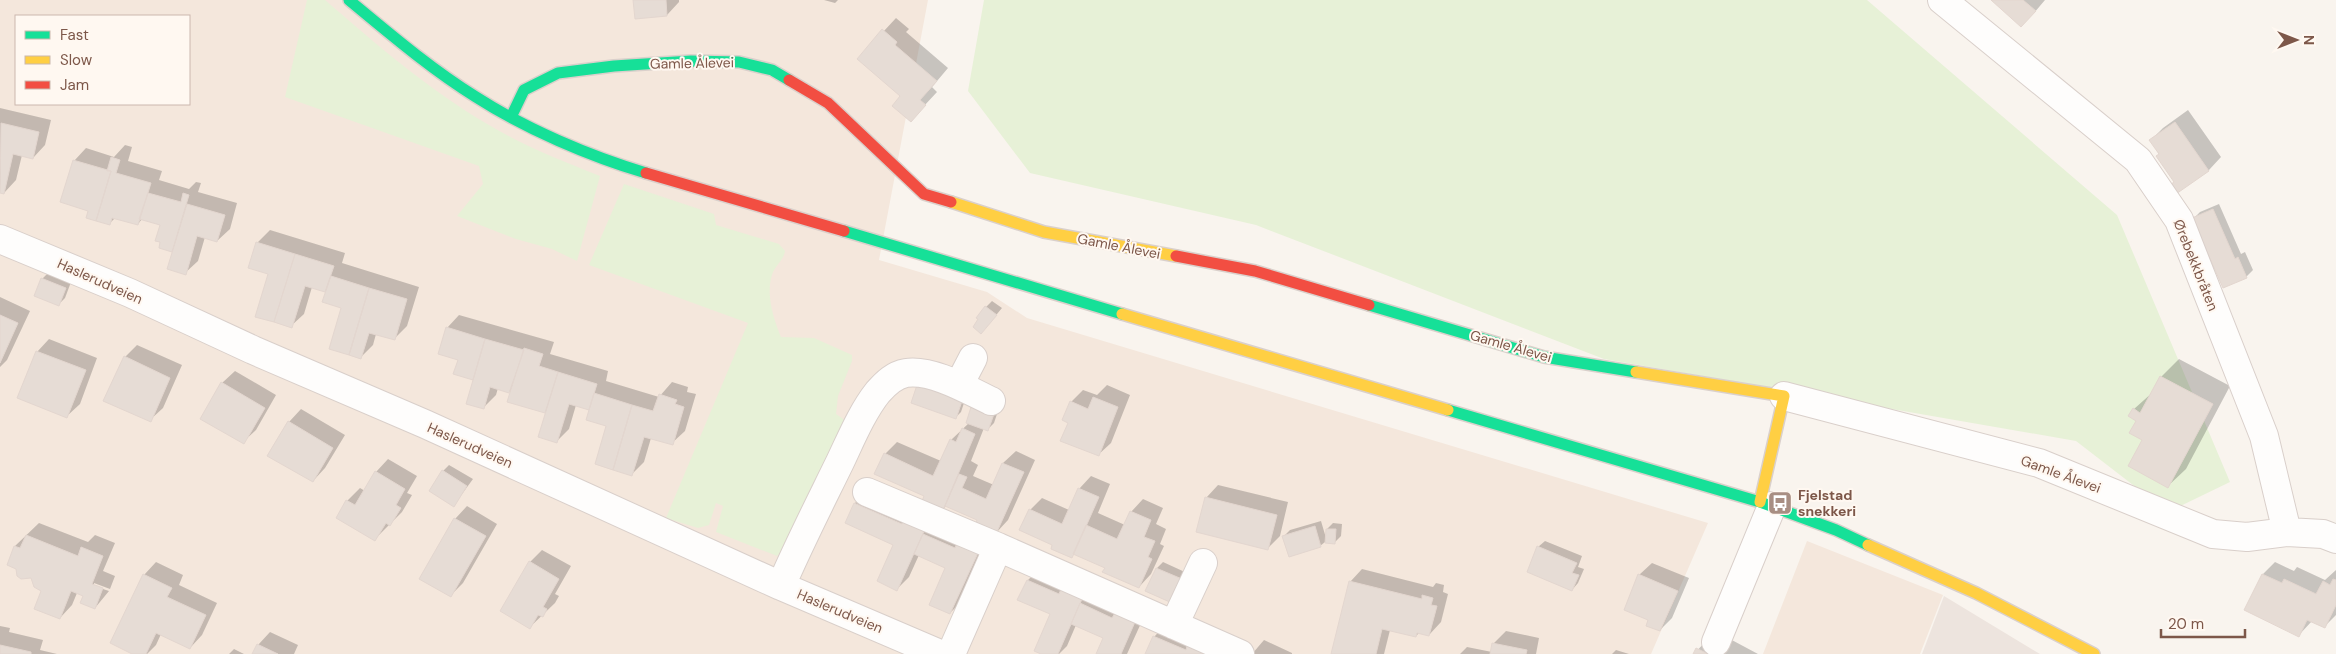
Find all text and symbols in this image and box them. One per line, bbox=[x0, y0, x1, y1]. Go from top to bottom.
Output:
legend bbox=[15, 15, 190, 105]
north arrow bbox=[2271, 15, 2321, 65]
text: Fast bbox=[60, 25, 89, 45]
text: N bbox=[2300, 35, 2318, 45]
text: Slow bbox=[60, 50, 93, 70]
street label: Gamle Ålevei bbox=[650, 53, 734, 73]
text: Jam bbox=[60, 75, 89, 95]
street label: Ørebekkbråten bbox=[2169, 217, 2223, 313]
street label: Gamle Ålevei bbox=[1076, 229, 1162, 263]
street label: Haslerudveien bbox=[55, 254, 145, 308]
street label: Gamle Ålevei bbox=[1468, 326, 1554, 366]
street label: Haslerudveien bbox=[425, 418, 515, 472]
street label: Gamle Ålevei bbox=[2018, 451, 2104, 497]
place label: Fjelstad snekkeri bbox=[1798, 486, 1856, 520]
bus stop icon: Fjelstad snekkeri bbox=[1767, 490, 1793, 516]
street label: Haslerudveien bbox=[794, 585, 886, 637]
scale bar bbox=[2161, 606, 2245, 638]
text: 20 m bbox=[2168, 614, 2204, 634]

